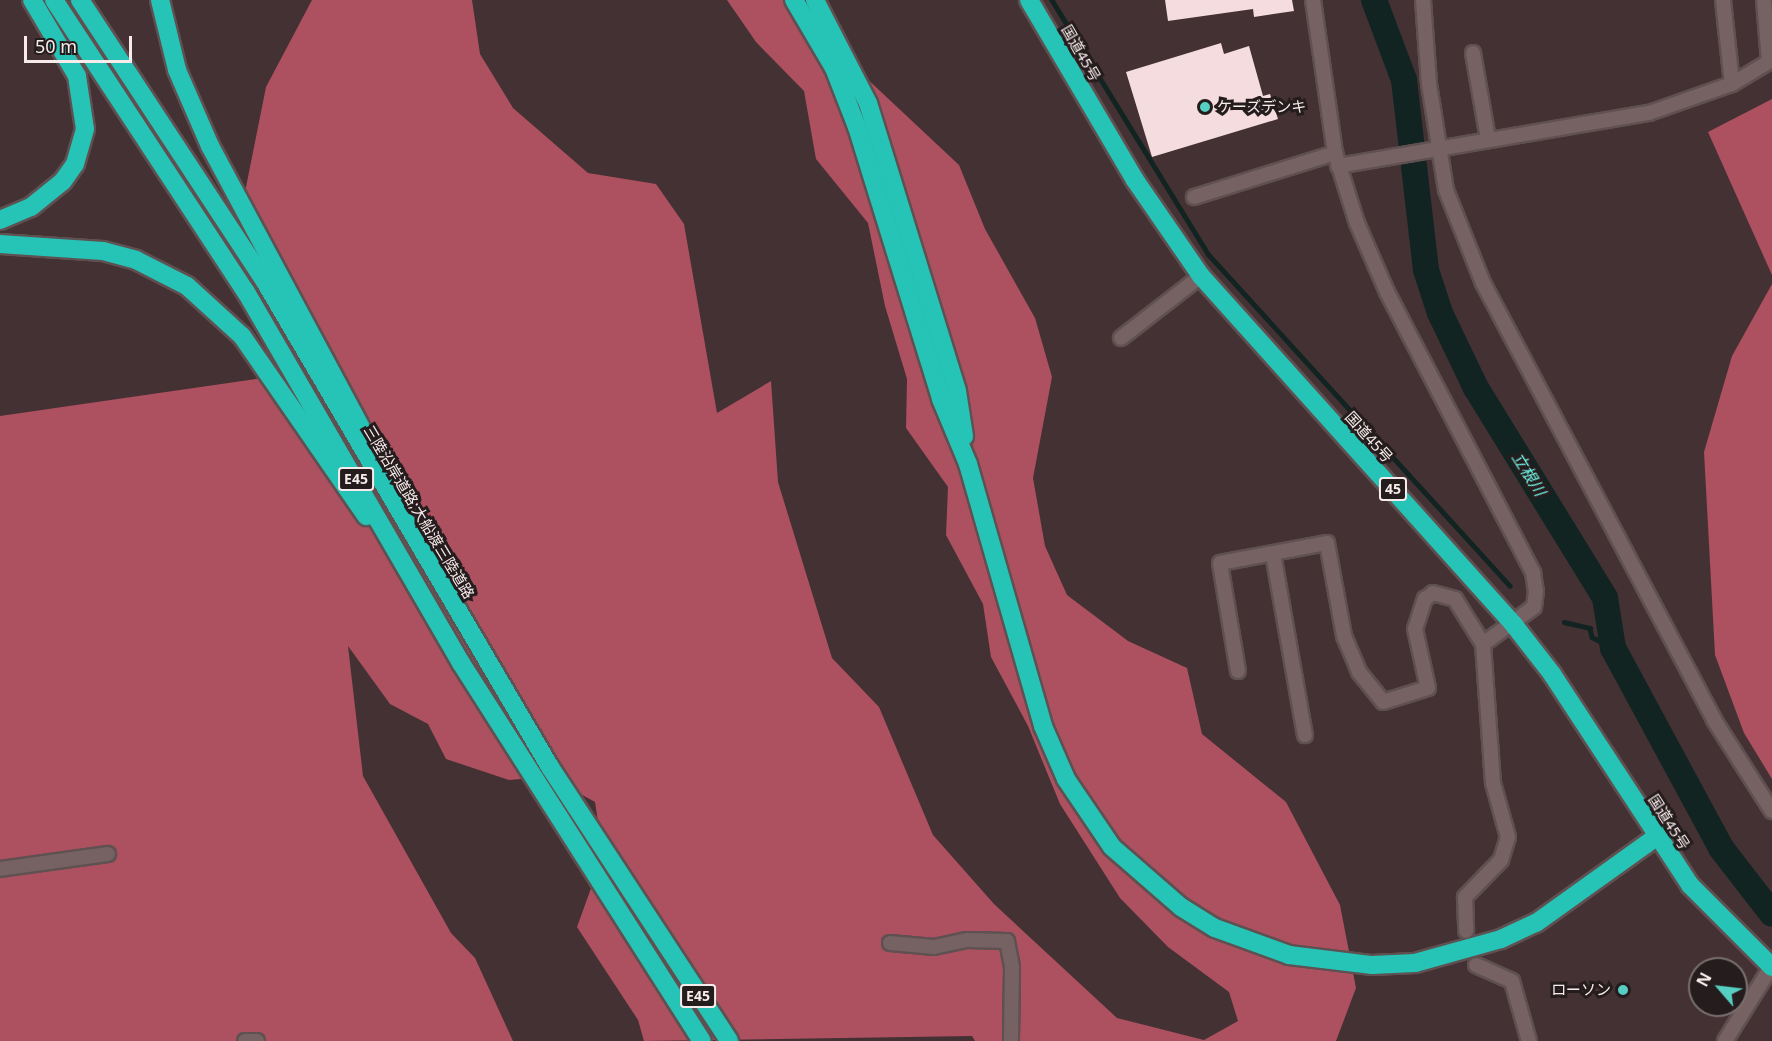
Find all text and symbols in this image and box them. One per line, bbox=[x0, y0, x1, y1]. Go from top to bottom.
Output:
street label: 国道45号 bbox=[1058, 22, 1104, 84]
scale bar bbox=[27, 24, 135, 62]
text: 50 m bbox=[35, 34, 77, 58]
place label: ケーズデンキ bbox=[1217, 98, 1307, 116]
marker: ケーズデンキ bbox=[1198, 100, 1212, 114]
street label: 国道45号 bbox=[1342, 408, 1396, 466]
street label: 三陸沿岸道路;大船渡三陸道路 bbox=[360, 422, 478, 602]
water label: 立根川 bbox=[1508, 449, 1550, 499]
road number: E45 bbox=[338, 468, 374, 490]
road number: 45 bbox=[1378, 478, 1408, 500]
street label: 国道45号 bbox=[1645, 791, 1693, 853]
north arrow bbox=[1688, 957, 1748, 1017]
text: N bbox=[1691, 969, 1717, 990]
place label: ローソン bbox=[1551, 981, 1611, 999]
marker: ローソン bbox=[1616, 983, 1630, 997]
road number: E45 bbox=[680, 985, 716, 1007]

